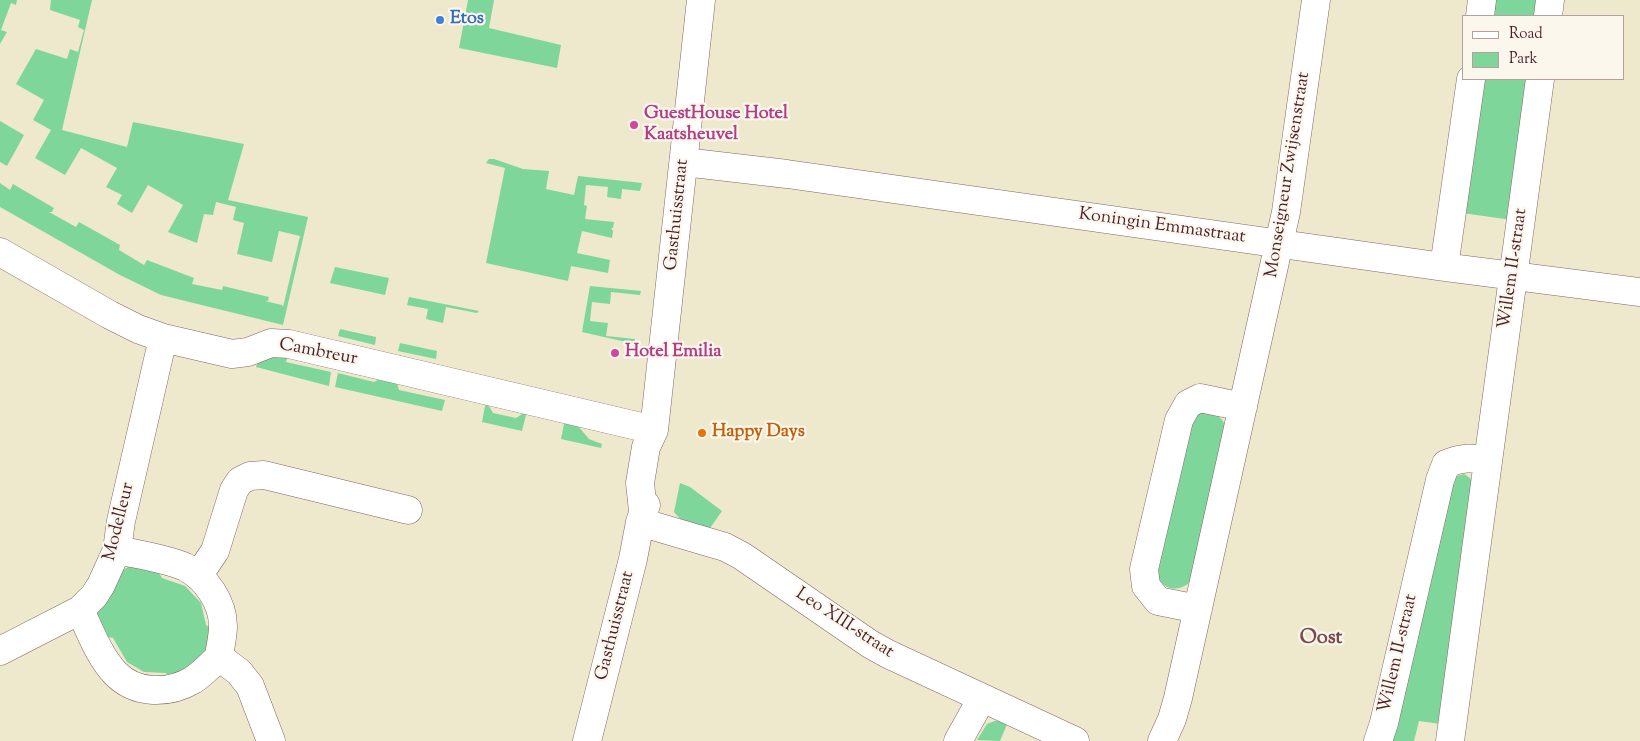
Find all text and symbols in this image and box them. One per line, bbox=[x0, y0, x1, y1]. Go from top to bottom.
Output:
place label: Etos bbox=[450, 9, 484, 31]
marker: Etos bbox=[434, 14, 446, 26]
legend bbox=[1462, 15, 1625, 80]
text: Road bbox=[1509, 24, 1543, 45]
text: Park bbox=[1509, 49, 1538, 70]
street label: Monseigneur Zwijsenstraat bbox=[1262, 71, 1316, 279]
place label: GuestHouse Hotel Kaatsheuvel bbox=[644, 104, 788, 146]
marker: GuestHouse Hotel Kaatsheuvel bbox=[628, 119, 640, 131]
street label: Gasthuisstraat bbox=[661, 158, 695, 272]
street label: Koningin Emmastraat bbox=[1077, 205, 1247, 249]
street label: Willem II-straat bbox=[1495, 207, 1533, 331]
street label: Cambreur bbox=[277, 335, 359, 371]
place label: Hotel Emilia bbox=[625, 342, 722, 364]
marker: Hotel Emilia bbox=[609, 347, 621, 359]
place label: Happy Days bbox=[712, 422, 805, 444]
marker: Happy Days bbox=[696, 427, 708, 439]
street label: Modelleur bbox=[100, 481, 140, 563]
street label: Gasthuisstraat bbox=[592, 569, 640, 683]
street label: Leo XIII-straat bbox=[791, 584, 897, 664]
street label: Willem II-straat bbox=[1375, 592, 1423, 716]
district label: Oost bbox=[1300, 628, 1342, 652]

